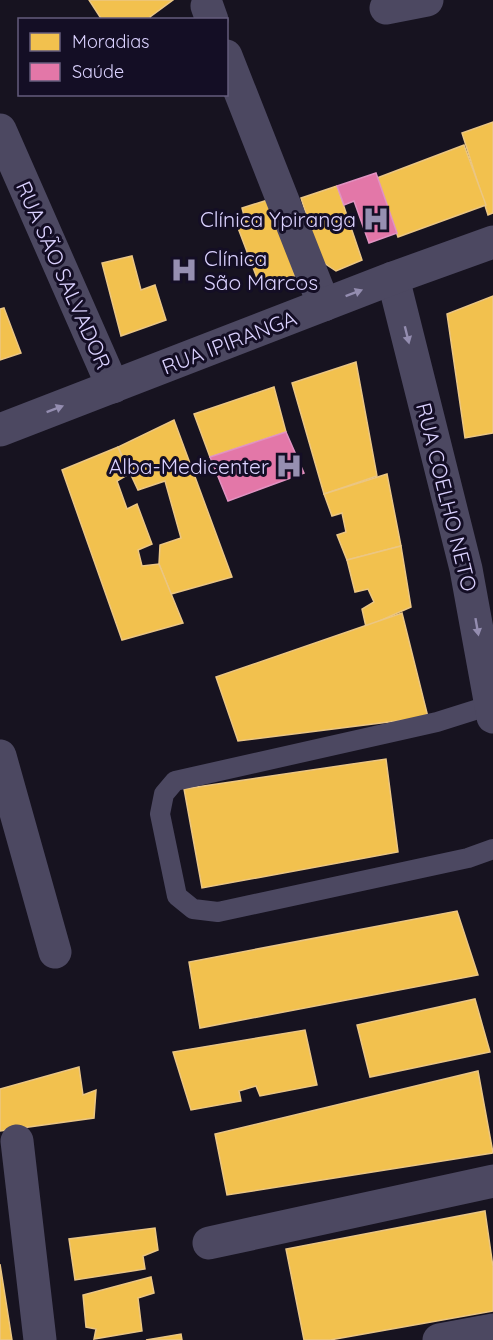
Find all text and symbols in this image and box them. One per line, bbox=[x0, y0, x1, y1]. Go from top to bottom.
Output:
legend bbox=[18, 18, 228, 96]
text: Moradias bbox=[72, 30, 150, 53]
text: Saúde bbox=[72, 60, 124, 83]
street label: RUA SÃO SALVADOR bbox=[11, 177, 117, 373]
hospital icon: Clínica Ypiranga bbox=[361, 204, 391, 234]
place label: Clínica Ypiranga bbox=[200, 206, 356, 232]
place label: Clínica São Marcos bbox=[204, 245, 318, 295]
hospital icon: Clínica São Marcos bbox=[169, 255, 199, 285]
one-way arrow bbox=[345, 288, 363, 297]
street label: RUA IPIRANGA bbox=[158, 304, 300, 380]
one-way arrow bbox=[403, 326, 412, 344]
street label: RUA COELHO NETO bbox=[411, 400, 483, 594]
one-way arrow bbox=[46, 404, 64, 413]
hospital icon: Alba-Medicenter bbox=[274, 451, 304, 481]
place label: Alba-Medicenter bbox=[109, 453, 269, 479]
one-way arrow bbox=[473, 617, 482, 636]

